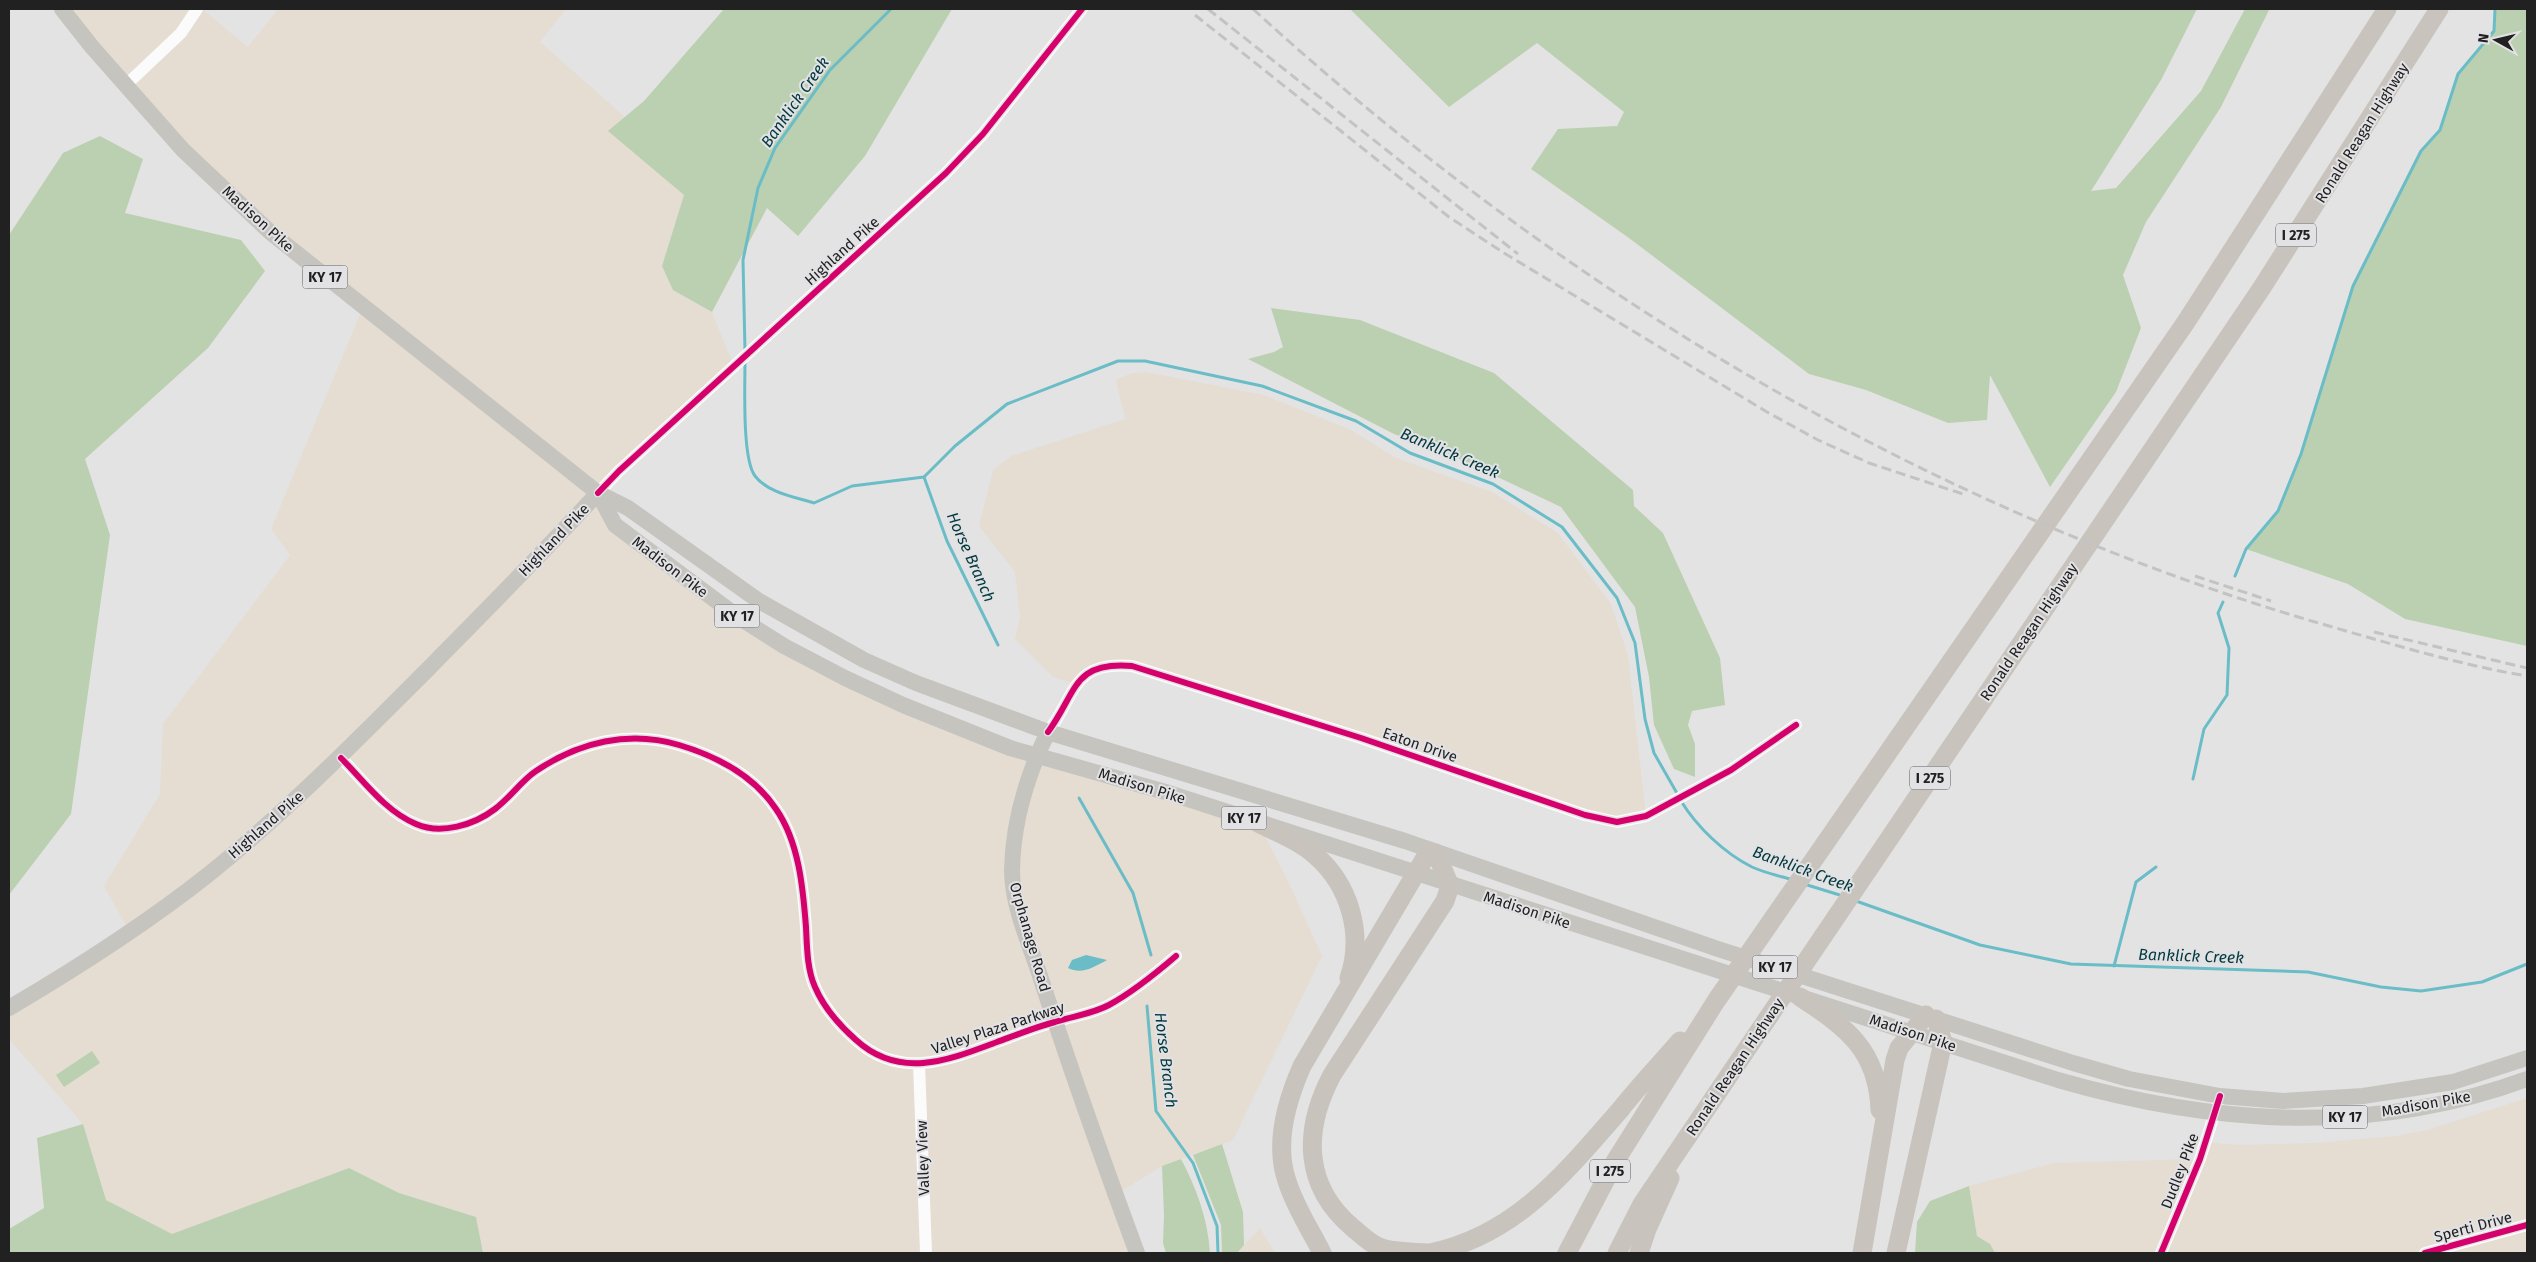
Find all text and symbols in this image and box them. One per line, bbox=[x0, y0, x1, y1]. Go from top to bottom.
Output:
north arrow bbox=[2471, 15, 2521, 65]
text: N bbox=[2475, 32, 2493, 44]
water label: Banklick Creek bbox=[757, 53, 833, 151]
street label: Ronald Reagan Highway bbox=[2311, 59, 2413, 206]
street label: Madison Pike bbox=[218, 182, 298, 256]
street label: Highland Pike bbox=[801, 213, 883, 289]
road number: I 275 bbox=[2276, 224, 2316, 246]
road number: KY 17 bbox=[302, 266, 348, 288]
water label: Banklick Creek bbox=[1398, 424, 1503, 482]
street label: Highland Pike bbox=[515, 500, 593, 580]
water label: Horse Branch bbox=[943, 509, 999, 605]
street label: Madison Pike bbox=[629, 533, 711, 601]
street label: Ronald Reagan Highway bbox=[1976, 559, 2082, 704]
road number: KY 17 bbox=[714, 604, 760, 628]
street label: Eaton Drive bbox=[1380, 724, 1460, 766]
street label: Madison Pike bbox=[1096, 764, 1188, 808]
road number: I 275 bbox=[1910, 766, 1950, 790]
street label: Highland Pike bbox=[225, 787, 307, 863]
road number: KY 17 bbox=[1222, 806, 1266, 830]
water label: Banklick Creek bbox=[1750, 842, 1856, 896]
street label: Orphanage Road bbox=[1006, 880, 1054, 994]
street label: Madison Pike bbox=[1481, 887, 1573, 933]
water label: Banklick Creek bbox=[2138, 945, 2244, 967]
road number: KY 17 bbox=[1752, 956, 1798, 979]
street label: Ronald Reagan Highway bbox=[1682, 994, 1788, 1139]
street label: Valley Plaza Parkway bbox=[929, 998, 1067, 1058]
street label: Madison Pike bbox=[1867, 1010, 1959, 1056]
water label: Horse Branch bbox=[1151, 1011, 1181, 1109]
street label: Madison Pike bbox=[2380, 1087, 2472, 1121]
road number: KY 17 bbox=[2322, 1106, 2368, 1128]
street label: Valley View bbox=[913, 1120, 933, 1196]
street label: Dudley Pike bbox=[2157, 1131, 2203, 1211]
road number: I 275 bbox=[1590, 1160, 1630, 1182]
street label: Sperti Drive bbox=[2432, 1208, 2514, 1246]

